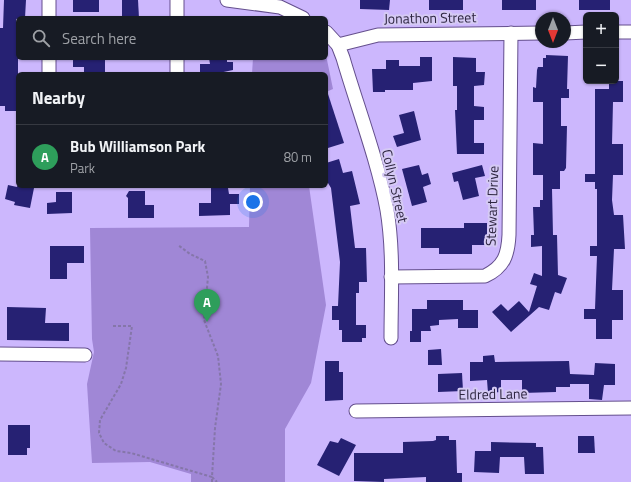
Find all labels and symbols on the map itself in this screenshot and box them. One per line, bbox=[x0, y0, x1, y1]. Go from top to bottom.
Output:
street label: Jonathon Street bbox=[384, 6, 476, 29]
north arrow bbox=[535, 12, 571, 48]
street label: Collyn Street bbox=[377, 147, 414, 225]
street label: Stewart Drive bbox=[480, 165, 503, 247]
your location bbox=[243, 192, 263, 212]
pin: A bbox=[194, 289, 220, 322]
street label: Eldred Lane bbox=[458, 382, 528, 405]

